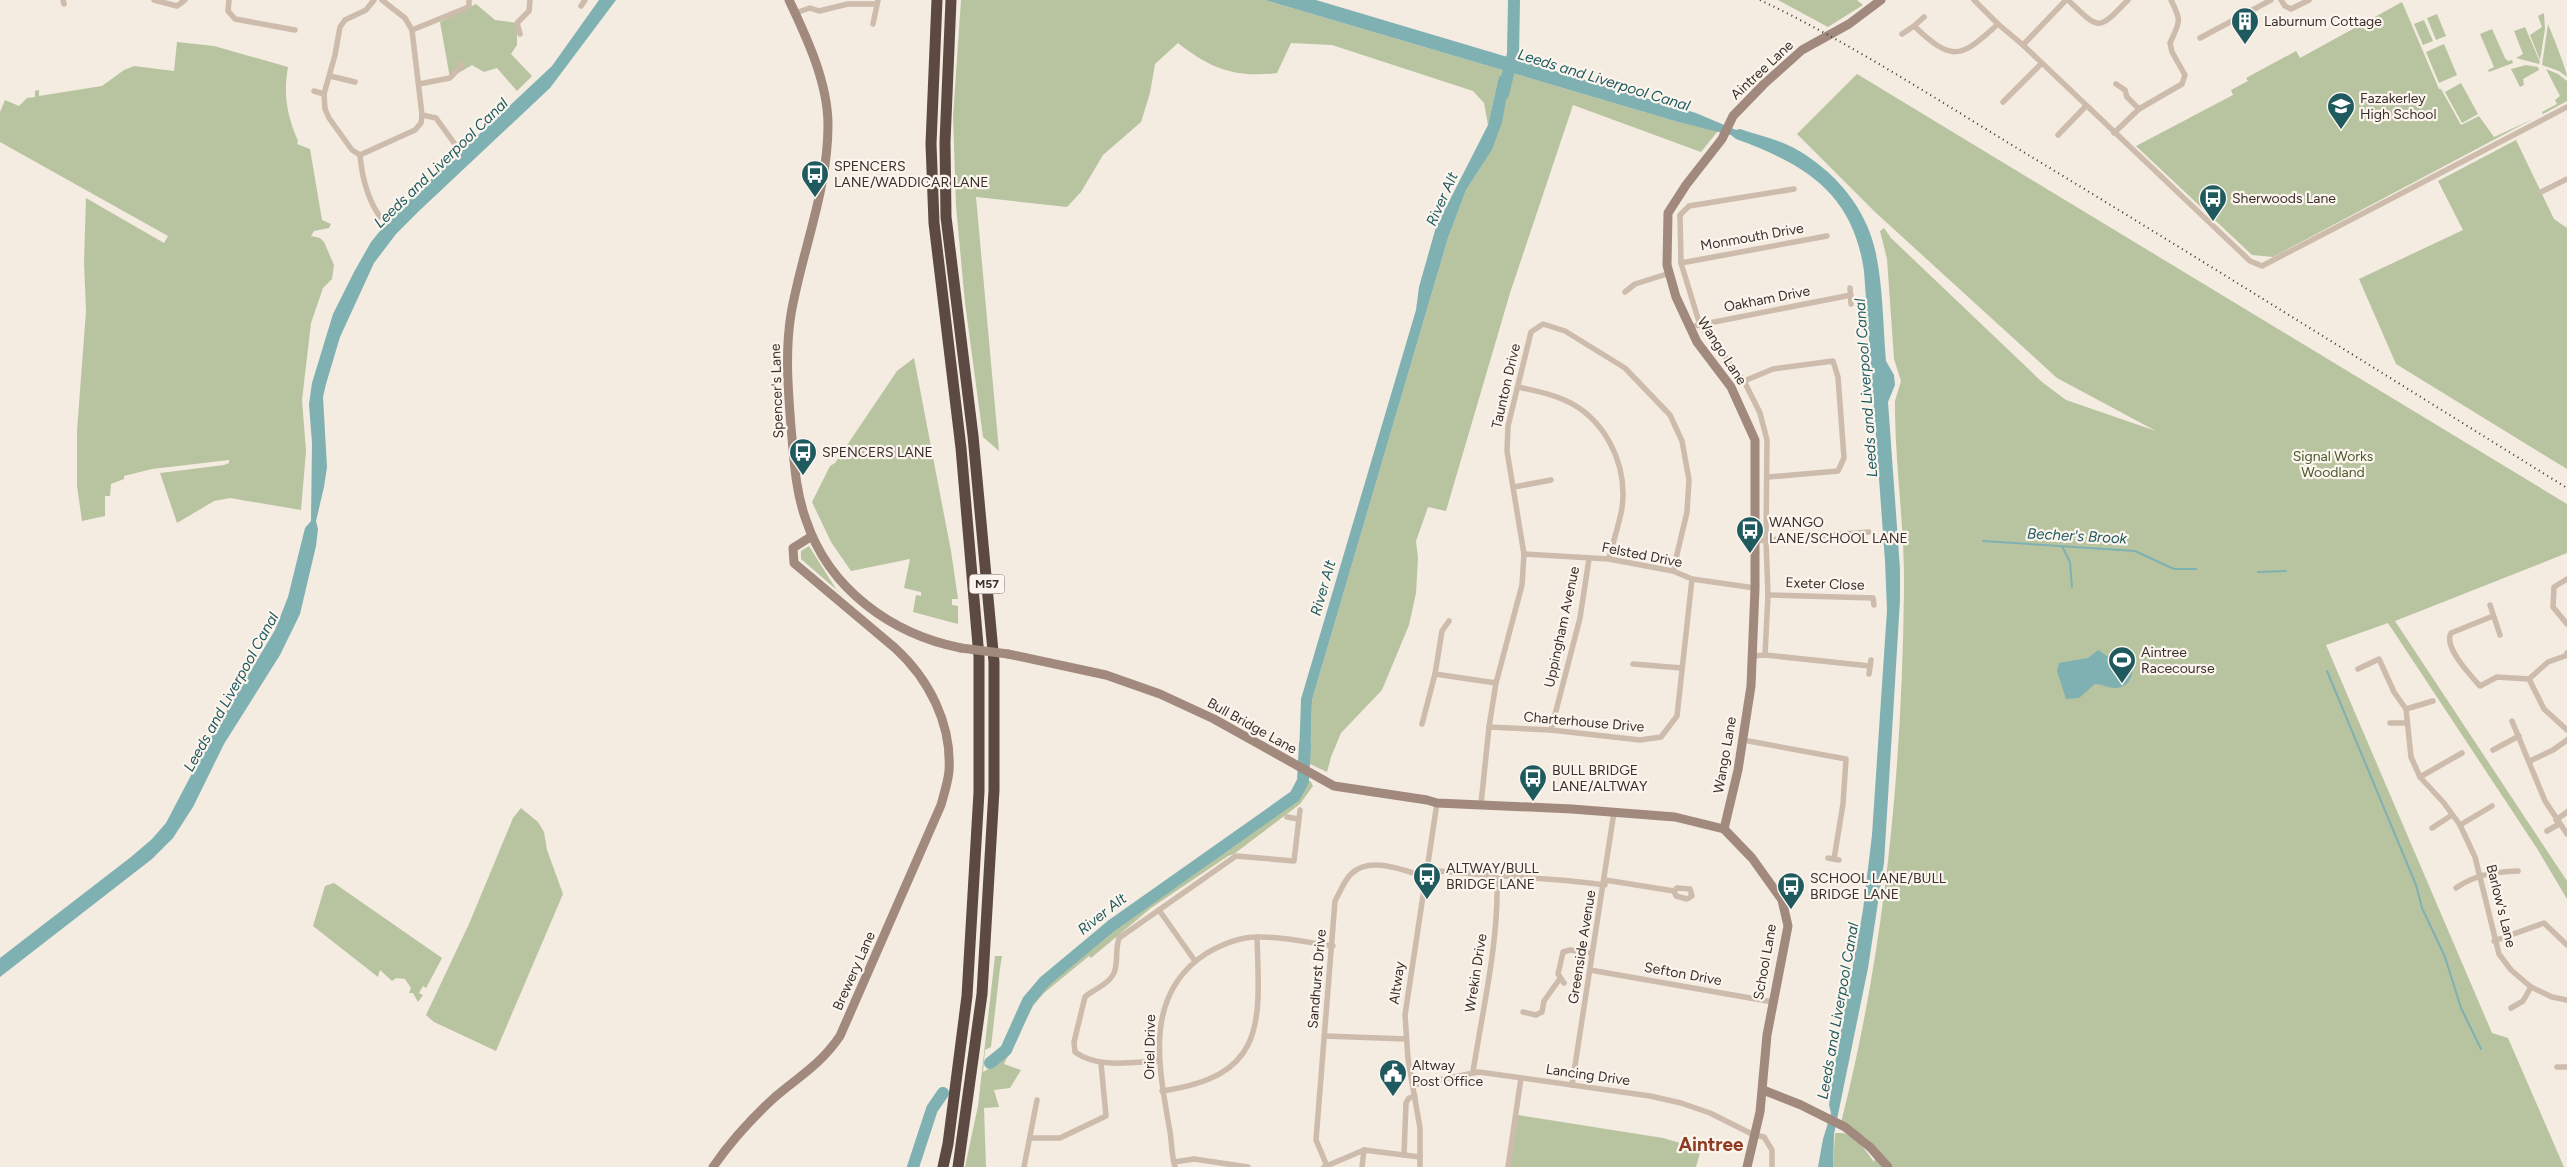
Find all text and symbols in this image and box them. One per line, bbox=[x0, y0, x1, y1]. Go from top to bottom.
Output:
building icon: Laburnum Cottage bbox=[2230, 6, 2260, 45]
place label: Laburnum Cottage bbox=[2264, 13, 2382, 30]
street label: Aintree Lane bbox=[1727, 37, 1797, 103]
water label: Leeds and Liverpool Canal bbox=[1516, 45, 1693, 115]
place label: Fazakerley High School bbox=[2360, 90, 2437, 123]
school or university icon: Fazakerley High School bbox=[2326, 91, 2356, 130]
water label: Leeds and Liverpool Canal bbox=[370, 94, 512, 232]
place label: SPENCERS LANE/WADDICAR LANE bbox=[834, 158, 989, 191]
bus stop icon: SPENCERS LANE/WADDICAR LANE bbox=[800, 159, 830, 198]
water label: River Alt bbox=[1422, 169, 1462, 229]
bus stop icon: Sherwoods Lane bbox=[2198, 183, 2228, 222]
place label: Sherwoods Lane bbox=[2232, 190, 2336, 207]
street label: Monmouth Drive bbox=[1699, 219, 1805, 254]
street label: Oakham Drive bbox=[1722, 282, 1812, 316]
water label: Leeds and Liverpool Canal bbox=[1851, 297, 1881, 478]
street label: Wango Lane bbox=[1694, 314, 1750, 388]
street label: Taunton Drive bbox=[1488, 342, 1524, 430]
street label: Spencer's Lane bbox=[767, 343, 787, 439]
bus stop icon: SPENCERS LANE bbox=[788, 437, 818, 476]
place label: SPENCERS LANE bbox=[822, 444, 933, 461]
park label: Signal Works Woodland bbox=[2293, 448, 2373, 481]
place label: WANGO LANE/SCHOOL LANE bbox=[1769, 514, 1908, 547]
bus stop icon: WANGO LANE/SCHOOL LANE bbox=[1735, 515, 1765, 554]
water label: Becher's Brook bbox=[2027, 524, 2128, 548]
street label: Felsted Drive bbox=[1600, 539, 1684, 571]
water label: River Alt bbox=[1307, 558, 1340, 618]
street label: Uppingham Avenue bbox=[1541, 565, 1583, 689]
road number: M57 bbox=[970, 574, 1004, 594]
street label: Exeter Close bbox=[1785, 574, 1865, 594]
water label: Leeds and Liverpool Canal bbox=[180, 609, 283, 775]
place label: Aintree Racecourse bbox=[2141, 644, 2215, 677]
sports icon: Aintree Racecourse bbox=[2107, 645, 2137, 684]
street label: Bull Bridge Lane bbox=[1204, 694, 1300, 758]
street label: Charterhouse Drive bbox=[1523, 708, 1645, 736]
street label: Wango Lane bbox=[1710, 715, 1740, 795]
place label: BULL BRIDGE LANE/ALTWAY bbox=[1552, 762, 1648, 795]
bus stop icon: BULL BRIDGE LANE/ALTWAY bbox=[1518, 763, 1548, 802]
place label: ALTWAY/BULL BRIDGE LANE bbox=[1446, 860, 1539, 893]
bus stop icon: ALTWAY/BULL BRIDGE LANE bbox=[1412, 861, 1442, 900]
street label: Barlow's Lane bbox=[2482, 863, 2520, 950]
place label: SCHOOL LANE/BULL BRIDGE LANE bbox=[1810, 870, 1947, 903]
bus stop icon: SCHOOL LANE/BULL BRIDGE LANE bbox=[1776, 871, 1806, 910]
water label: River Alt bbox=[1074, 889, 1130, 939]
street label: Greenside Avenue bbox=[1565, 889, 1599, 1005]
water label: Leeds and Liverpool Canal bbox=[1814, 921, 1863, 1101]
street label: School Lane bbox=[1750, 922, 1780, 1001]
street label: Sandhurst Drive bbox=[1304, 928, 1330, 1029]
street label: Brewery Lane bbox=[829, 929, 879, 1013]
street label: Wrekin Drive bbox=[1461, 932, 1491, 1014]
street label: Sefton Drive bbox=[1643, 959, 1723, 989]
street label: Altway bbox=[1386, 960, 1409, 1006]
street label: Oriel Drive bbox=[1141, 1014, 1159, 1080]
place label: Altway Post Office bbox=[1412, 1057, 1483, 1090]
public building icon: Altway Post Office bbox=[1378, 1058, 1408, 1097]
street label: Lancing Drive bbox=[1545, 1061, 1632, 1089]
district label: Aintree bbox=[1678, 1133, 1744, 1156]

